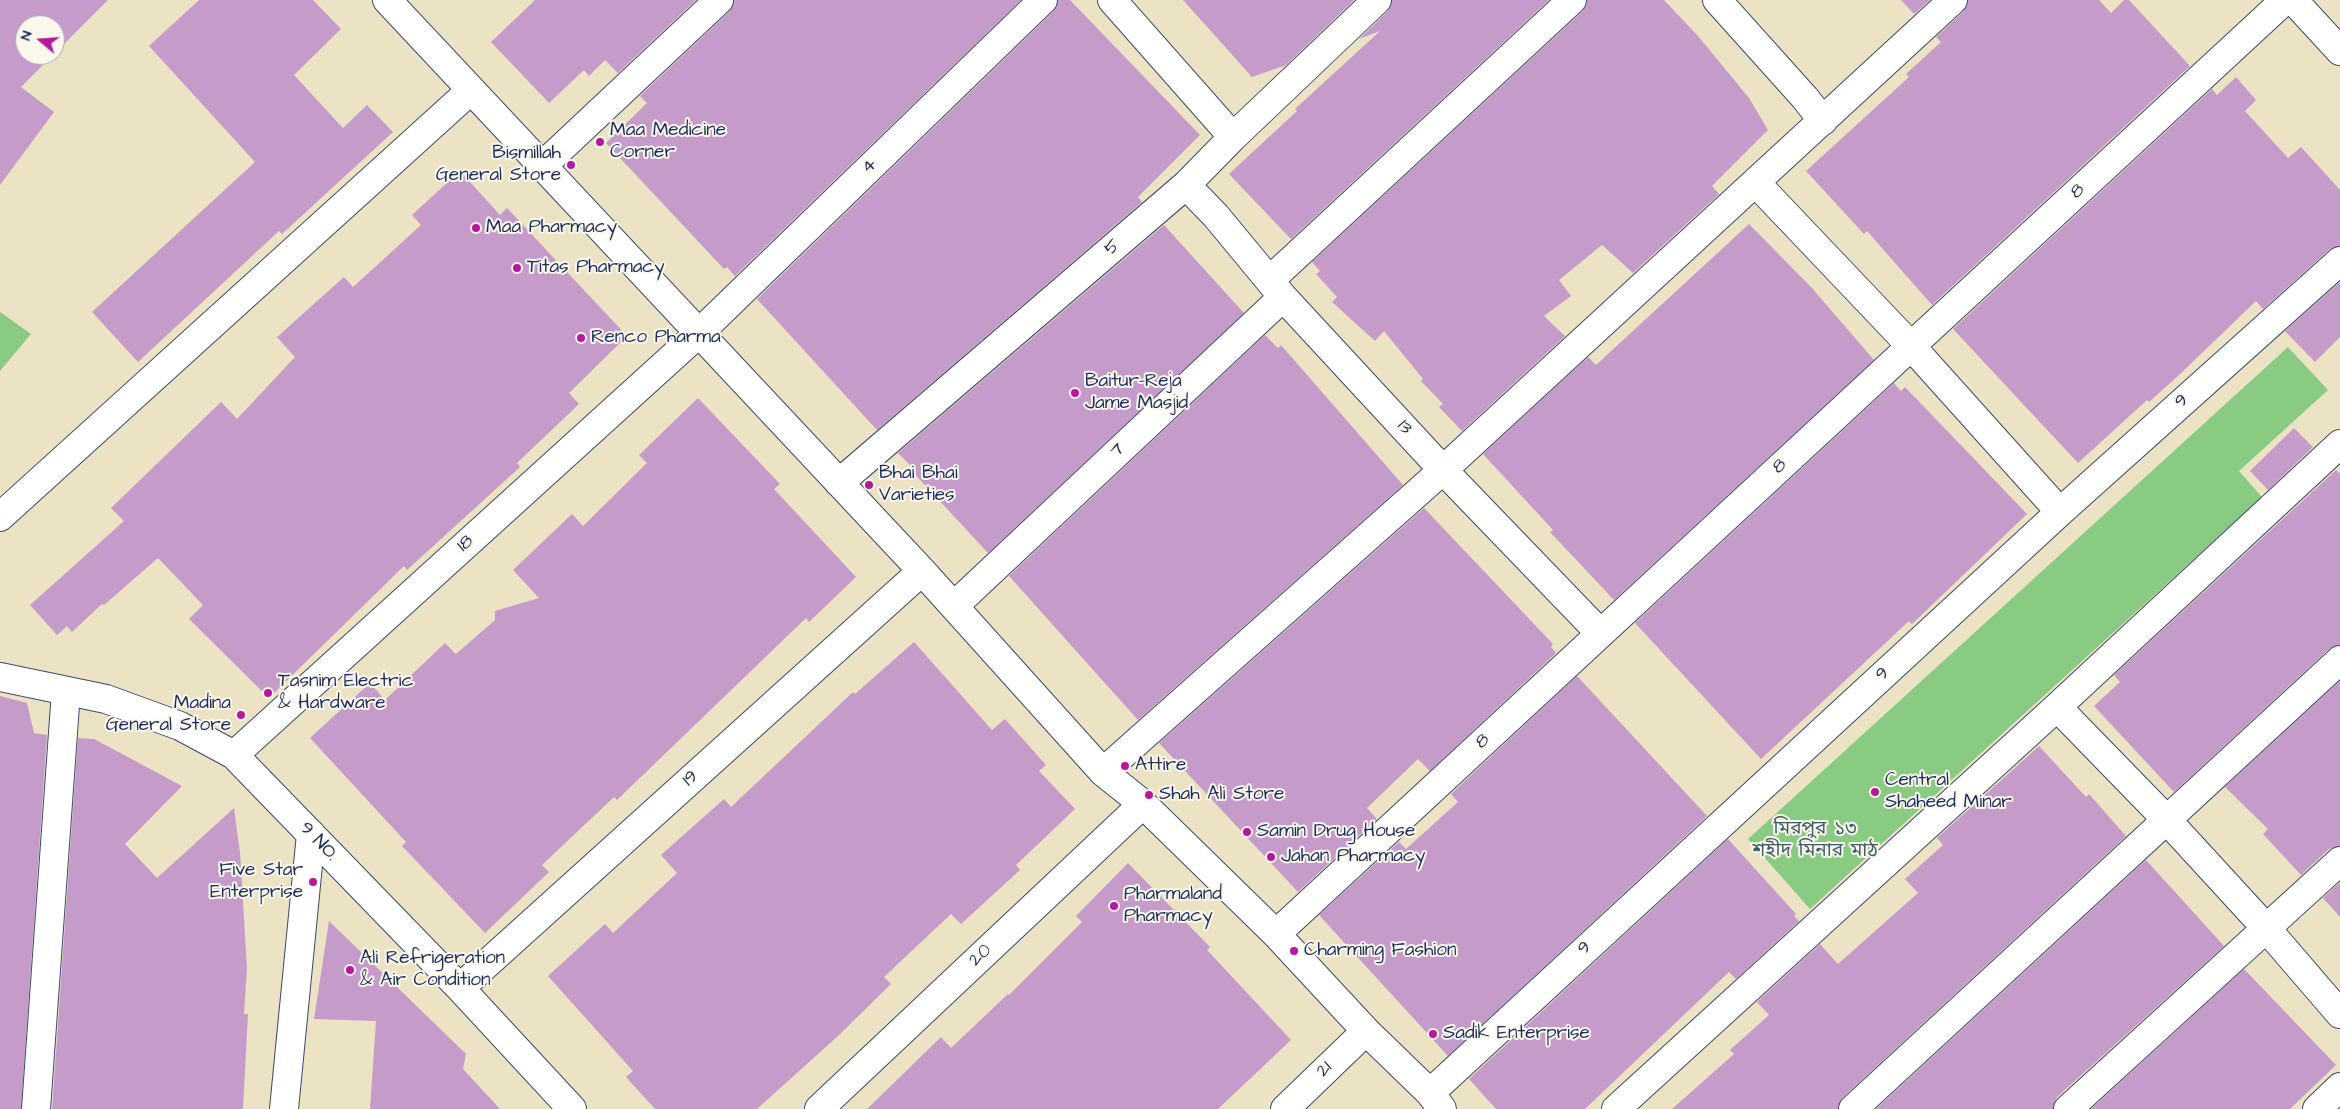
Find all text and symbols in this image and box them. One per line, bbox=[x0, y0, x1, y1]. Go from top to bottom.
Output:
north arrow bbox=[15, 15, 65, 65]
text: N bbox=[16, 28, 38, 43]
place label: Maa Medicine Corner bbox=[610, 120, 726, 164]
marker: Maa Medicine Corner bbox=[594, 136, 606, 148]
place label: Bismillah General Store bbox=[436, 143, 561, 187]
street label: 4 bbox=[857, 154, 883, 180]
marker: Bismillah General Store bbox=[565, 159, 577, 171]
street label: 8 bbox=[2066, 179, 2090, 205]
place label: Maa Pharmacy bbox=[486, 217, 617, 239]
marker: Maa Pharmacy bbox=[470, 222, 482, 234]
street label: 5 bbox=[1100, 235, 1126, 261]
place label: Titas Pharmacy bbox=[527, 257, 665, 279]
marker: Titas Pharmacy bbox=[511, 262, 523, 274]
place label: Renco Pharma bbox=[591, 327, 721, 349]
marker: Renco Pharma bbox=[575, 332, 587, 344]
place label: Baitur-Reja Jame Masjid bbox=[1085, 371, 1188, 415]
marker: Baitur-Reja Jame Masjid bbox=[1069, 387, 1081, 399]
street label: 9 bbox=[2170, 390, 2194, 414]
street label: 13 bbox=[1392, 416, 1416, 440]
street label: 7 bbox=[1106, 439, 1130, 463]
street label: 8 bbox=[1768, 454, 1792, 480]
place label: Bhai Bhai Varieties bbox=[879, 463, 958, 507]
marker: Bhai Bhai Varieties bbox=[863, 479, 875, 491]
street label: 18 bbox=[453, 531, 479, 557]
street label: 9 bbox=[1871, 663, 1895, 687]
place label: Tasnim Electric & Hardware bbox=[278, 671, 413, 715]
marker: Tasnim Electric & Hardware bbox=[262, 687, 274, 699]
place label: Madina General Store bbox=[106, 693, 231, 737]
marker: Madina General Store bbox=[235, 709, 247, 721]
street label: 8 bbox=[1471, 729, 1495, 755]
place label: Attire bbox=[1135, 755, 1186, 777]
marker: Attire bbox=[1119, 760, 1131, 772]
street label: 19 bbox=[678, 766, 704, 792]
place label: Central Shaheed Minar bbox=[1885, 770, 2012, 814]
place label: Shah Ali Store bbox=[1159, 784, 1284, 806]
marker: Central Shaheed Minar bbox=[1869, 786, 1881, 798]
marker: Shah Ali Store bbox=[1143, 789, 1155, 801]
street label: 9 NO. bbox=[294, 818, 342, 866]
park label: মিরপুর ১৩ শহীদ মিনার মাঠ bbox=[1752, 819, 1878, 863]
place label: Samin Drug House bbox=[1257, 821, 1415, 843]
marker: Samin Drug House bbox=[1241, 826, 1253, 838]
place label: Jahan Pharmacy bbox=[1281, 846, 1425, 868]
marker: Jahan Pharmacy bbox=[1265, 851, 1277, 863]
place label: Five Star Enterprise bbox=[210, 860, 303, 904]
marker: Five Star Enterprise bbox=[307, 876, 319, 888]
place label: Pharmaland Pharmacy bbox=[1124, 884, 1222, 928]
marker: Pharmaland Pharmacy bbox=[1108, 900, 1120, 912]
street label: 9 bbox=[1573, 937, 1597, 961]
street label: 20 bbox=[965, 940, 997, 972]
place label: Charming Fashion bbox=[1304, 940, 1456, 962]
marker: Charming Fashion bbox=[1288, 945, 1300, 957]
place label: Ali Refrigeration & Air Condition bbox=[360, 948, 505, 992]
marker: Ali Refrigeration & Air Condition bbox=[344, 964, 356, 976]
place label: Sadik Enterprise bbox=[1443, 1023, 1590, 1045]
marker: Sadik Enterprise bbox=[1427, 1028, 1439, 1040]
street label: 21 bbox=[1312, 1057, 1338, 1083]

